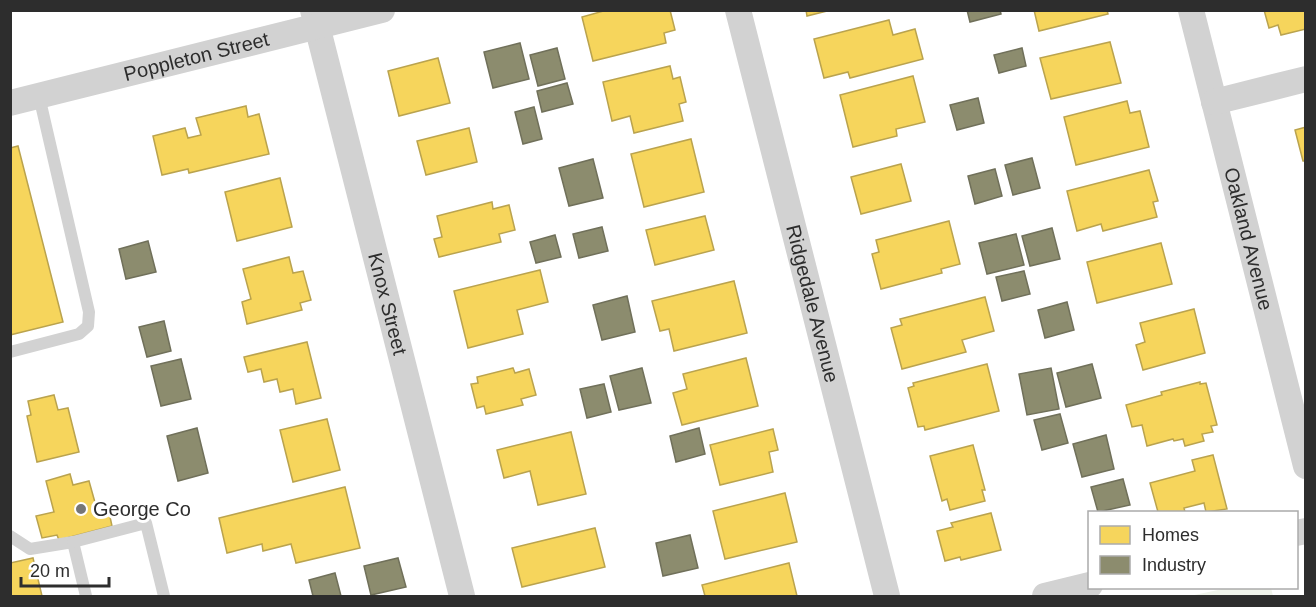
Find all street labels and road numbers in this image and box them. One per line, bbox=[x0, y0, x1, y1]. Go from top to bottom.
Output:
street label: Poppleton Street bbox=[121, 28, 272, 85]
street label: Oakland Avenue bbox=[1220, 165, 1277, 313]
street label: Ridgedale Avenue bbox=[782, 222, 843, 385]
street label: Knox Street bbox=[364, 250, 411, 357]

